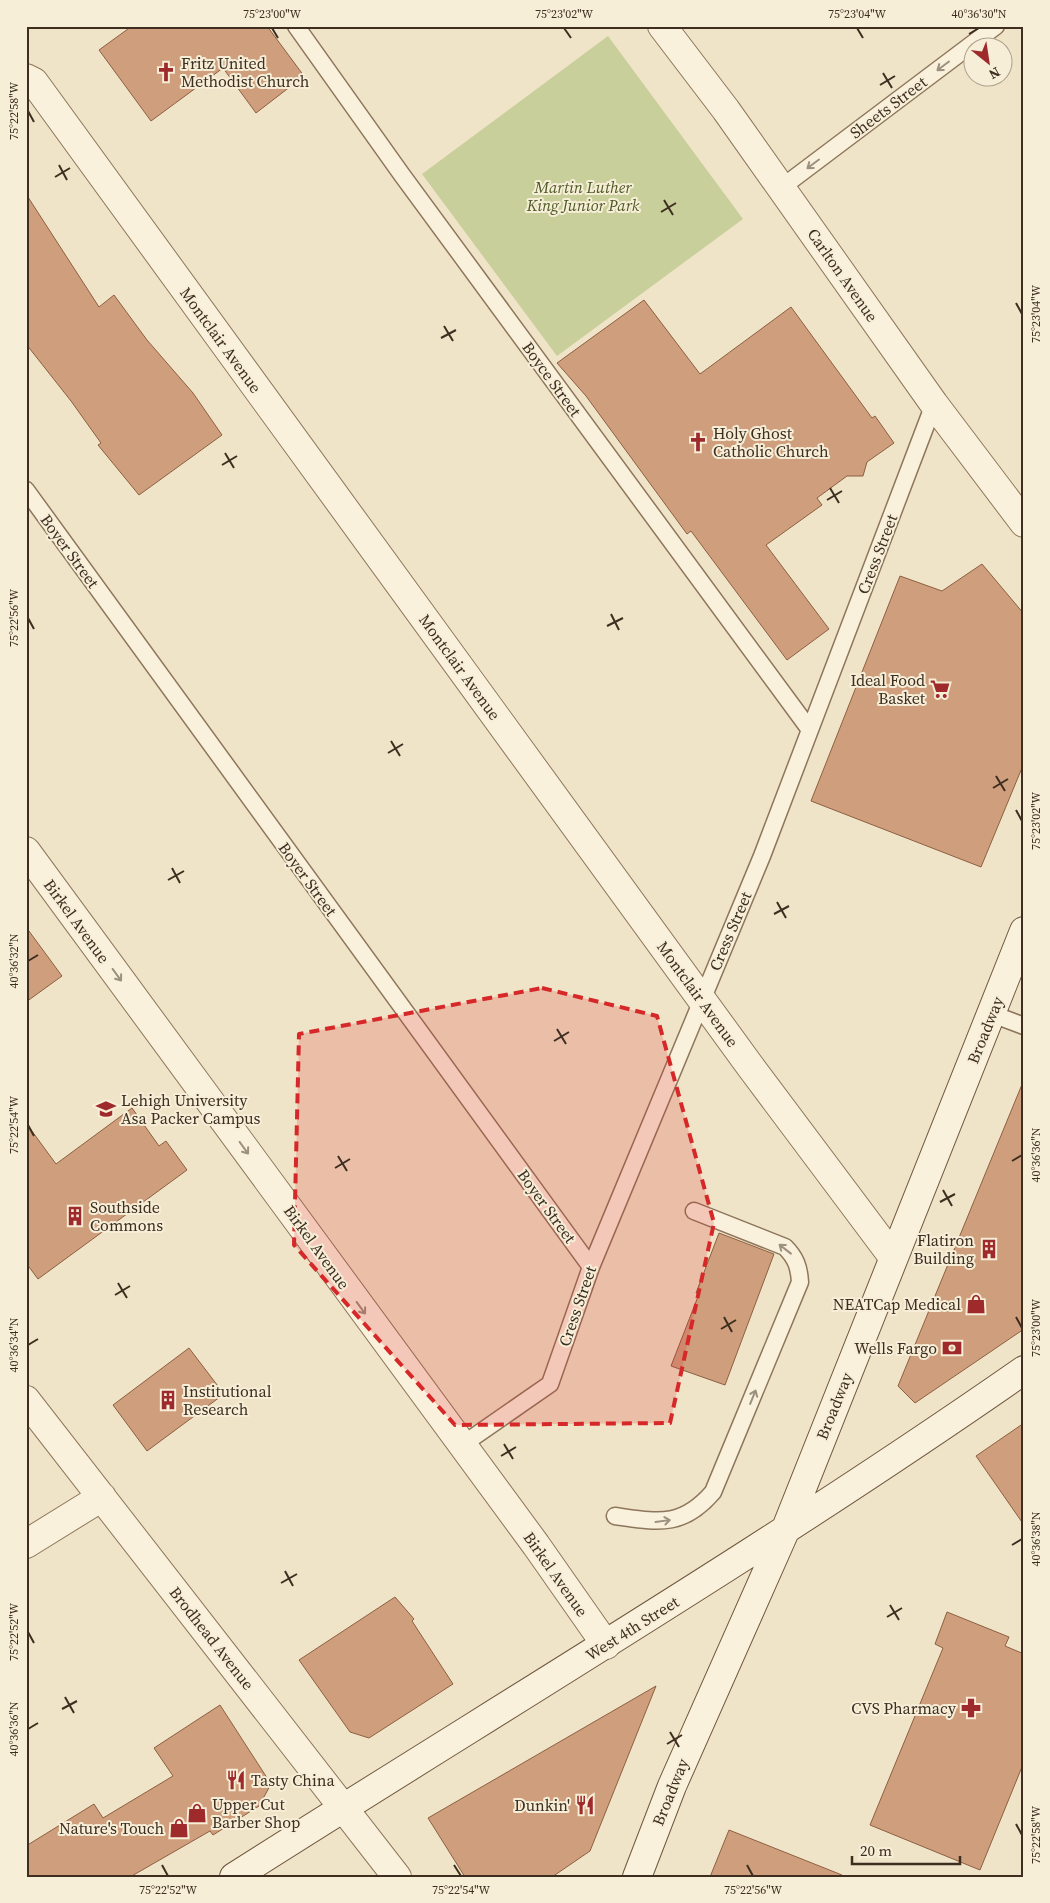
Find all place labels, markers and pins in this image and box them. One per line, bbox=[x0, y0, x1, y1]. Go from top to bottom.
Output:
place label: Fritz United Methodist Church bbox=[181, 52, 310, 92]
church icon: Fritz United Methodist Church bbox=[155, 61, 177, 83]
place label: Holy Ghost Catholic Church bbox=[713, 422, 829, 462]
church icon: Holy Ghost Catholic Church bbox=[687, 431, 709, 453]
place label: Ideal Food Basket bbox=[850, 669, 926, 709]
supermarket icon: Ideal Food Basket bbox=[929, 678, 951, 700]
place label: Lehigh University Asa Packer Campus bbox=[121, 1089, 261, 1129]
school or university icon: Lehigh University Asa Packer Campus bbox=[95, 1098, 117, 1120]
place label: Southside Commons bbox=[90, 1196, 163, 1236]
building icon: Southside Commons bbox=[64, 1205, 86, 1227]
place label: Flatiron Building bbox=[914, 1229, 974, 1269]
building icon: Flatiron Building bbox=[978, 1238, 1000, 1260]
place label: NEATCap Medical bbox=[833, 1293, 961, 1315]
shop icon: NEATCap Medical bbox=[965, 1293, 987, 1315]
place label: Wells Fargo bbox=[854, 1337, 937, 1359]
bank icon: Wells Fargo bbox=[941, 1337, 963, 1359]
place label: Institutional Research bbox=[183, 1380, 272, 1420]
building icon: Institutional Research bbox=[157, 1389, 179, 1411]
place label: CVS Pharmacy bbox=[851, 1697, 957, 1719]
pharmacy icon: CVS Pharmacy bbox=[960, 1697, 982, 1719]
restaurant icon: Tasty China bbox=[225, 1769, 247, 1791]
place label: Tasty China bbox=[251, 1769, 335, 1791]
place label: Upper Cut Barber Shop bbox=[212, 1793, 300, 1833]
place label: Dunkin' bbox=[514, 1794, 570, 1816]
restaurant icon: Dunkin' bbox=[574, 1794, 596, 1816]
shop icon: Upper Cut Barber Shop bbox=[186, 1802, 208, 1824]
place label: Nature's Touch bbox=[59, 1817, 164, 1839]
shop icon: Nature's Touch bbox=[168, 1817, 190, 1839]

